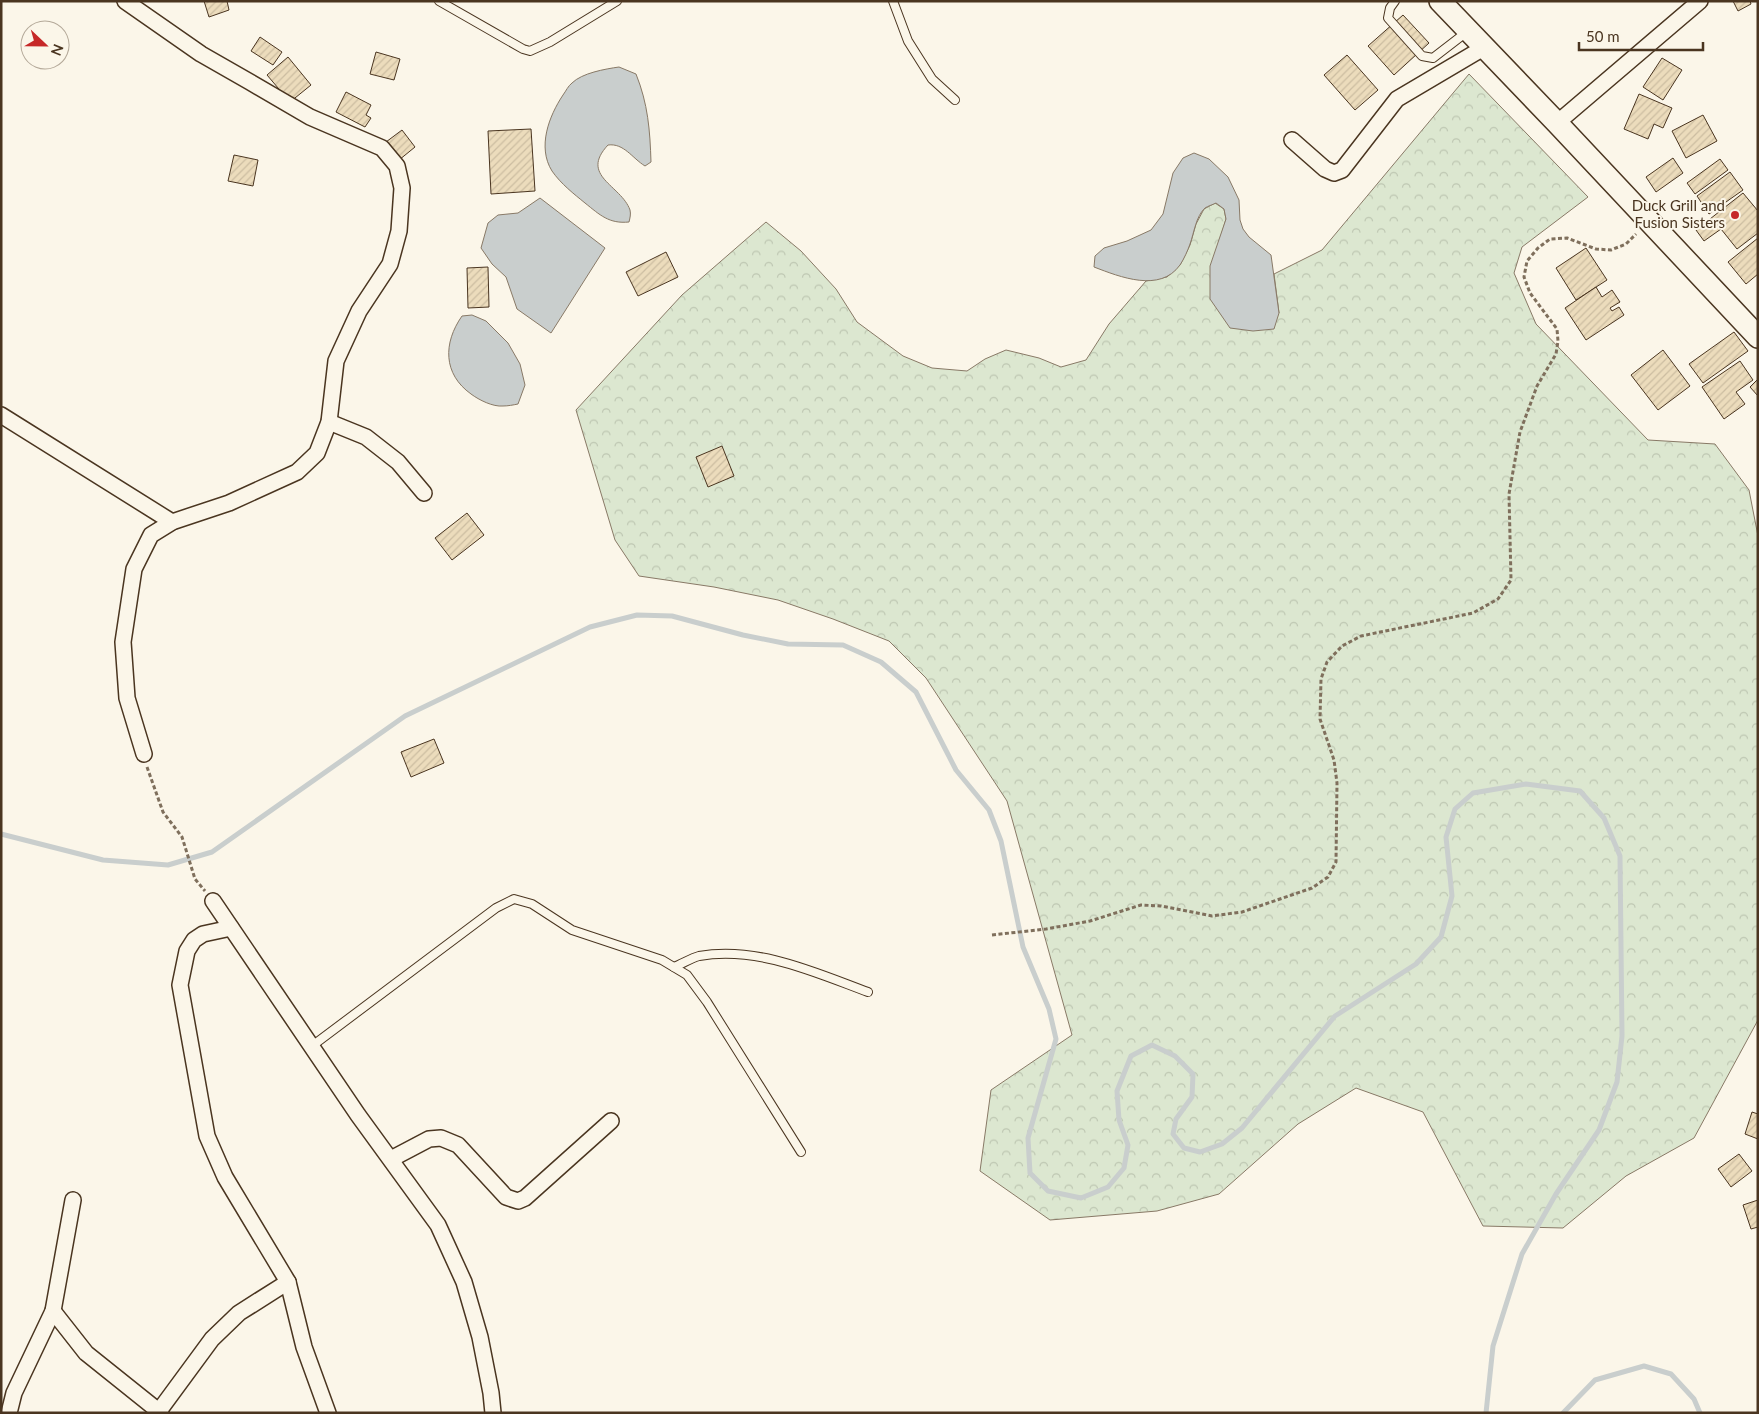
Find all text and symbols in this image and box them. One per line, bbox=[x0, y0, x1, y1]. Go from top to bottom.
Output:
north arrow bbox=[20, 20, 70, 70]
scale bar bbox=[1579, 20, 1703, 52]
text: 50 m bbox=[1586, 27, 1620, 45]
text: N bbox=[48, 42, 67, 58]
place label: Duck Grill and Fusion Sisters bbox=[1632, 196, 1725, 231]
marker: Duck Grill and Fusion Sisters bbox=[1729, 209, 1741, 221]

